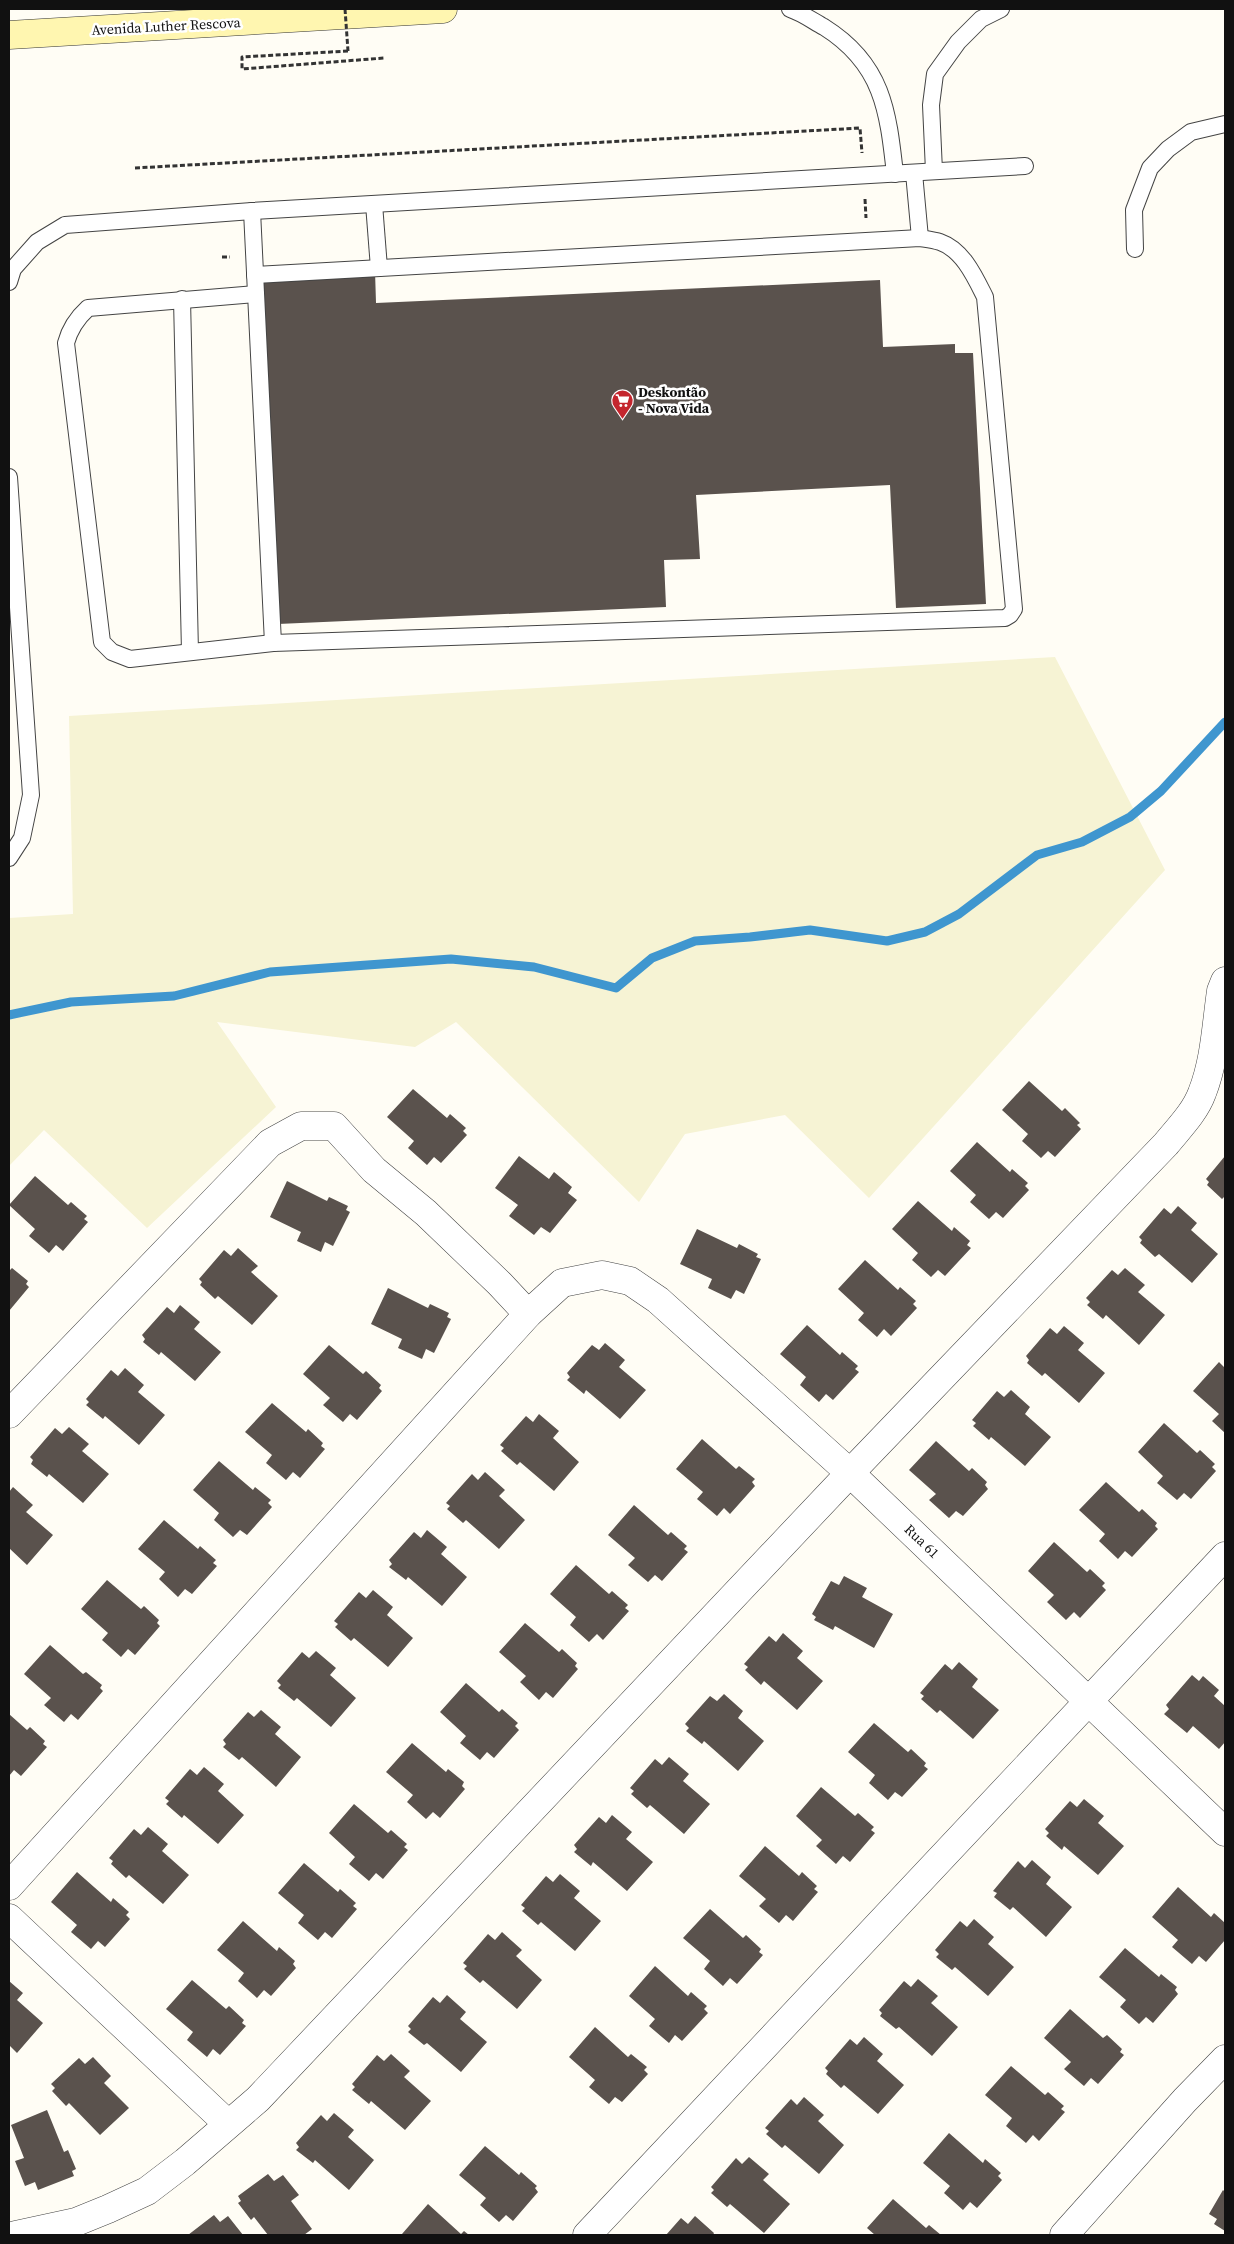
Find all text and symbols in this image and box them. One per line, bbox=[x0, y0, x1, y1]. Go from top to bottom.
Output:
street label: Avenida Luther Rescova bbox=[91, 12, 242, 40]
place label: Deskontão - Nova Vida bbox=[638, 382, 710, 418]
supermarket icon: Deskontão - Nova Vida bbox=[610, 388, 634, 419]
street label: Rua 61 bbox=[900, 1519, 944, 1563]

